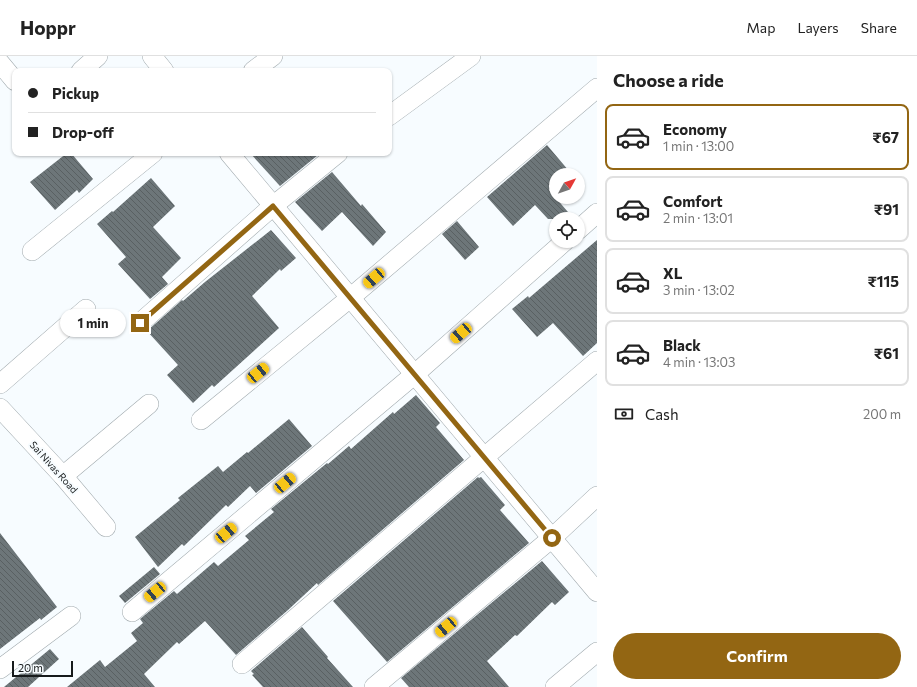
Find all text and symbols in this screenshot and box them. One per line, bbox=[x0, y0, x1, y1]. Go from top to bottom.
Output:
text: Hoppr bbox=[20, 16, 76, 39]
text: Map bbox=[747, 19, 775, 36]
text: Layers bbox=[797, 19, 839, 36]
text: Share bbox=[861, 19, 897, 36]
text: Choose a ride bbox=[613, 69, 724, 91]
text: Pickup bbox=[52, 84, 99, 102]
icon: car bbox=[615, 119, 651, 155]
text: Economy bbox=[663, 120, 727, 138]
text: Drop-off bbox=[52, 123, 114, 141]
text: ₹67 bbox=[872, 128, 899, 146]
text: 1 min · 13:00 bbox=[663, 138, 734, 154]
north arrow bbox=[549, 168, 585, 204]
map controls bbox=[549, 168, 585, 248]
icon: car bbox=[615, 191, 651, 227]
text: Comfort bbox=[663, 192, 723, 210]
text: ₹91 bbox=[874, 200, 899, 218]
text: 2 min · 13:01 bbox=[663, 210, 733, 226]
button: locate bbox=[549, 212, 585, 248]
icon: car bbox=[615, 263, 651, 299]
text: XL bbox=[663, 264, 682, 282]
car bbox=[361, 266, 387, 290]
text: ₹115 bbox=[867, 272, 899, 290]
text: 3 min · 13:02 bbox=[663, 282, 735, 298]
callout: 1 min bbox=[60, 309, 126, 337]
route end bbox=[131, 314, 149, 332]
text: 1 min bbox=[78, 315, 108, 331]
car bbox=[448, 321, 474, 345]
icon: car bbox=[615, 335, 651, 371]
text: Black bbox=[663, 336, 701, 354]
text: ₹61 bbox=[874, 344, 899, 362]
text: 4 min · 13:03 bbox=[663, 354, 735, 370]
car bbox=[245, 361, 271, 385]
icon: cash bbox=[613, 403, 635, 425]
text: Cash bbox=[645, 405, 679, 423]
text: 200 m bbox=[863, 406, 901, 422]
street label: Sai Nivas Road bbox=[28, 439, 81, 496]
car bbox=[272, 471, 298, 495]
car bbox=[213, 521, 239, 545]
route start bbox=[543, 529, 561, 547]
car bbox=[142, 580, 168, 604]
car bbox=[433, 615, 459, 639]
button: Confirm bbox=[613, 633, 901, 679]
scale bar bbox=[12, 659, 73, 678]
text: 20 m bbox=[18, 661, 43, 674]

